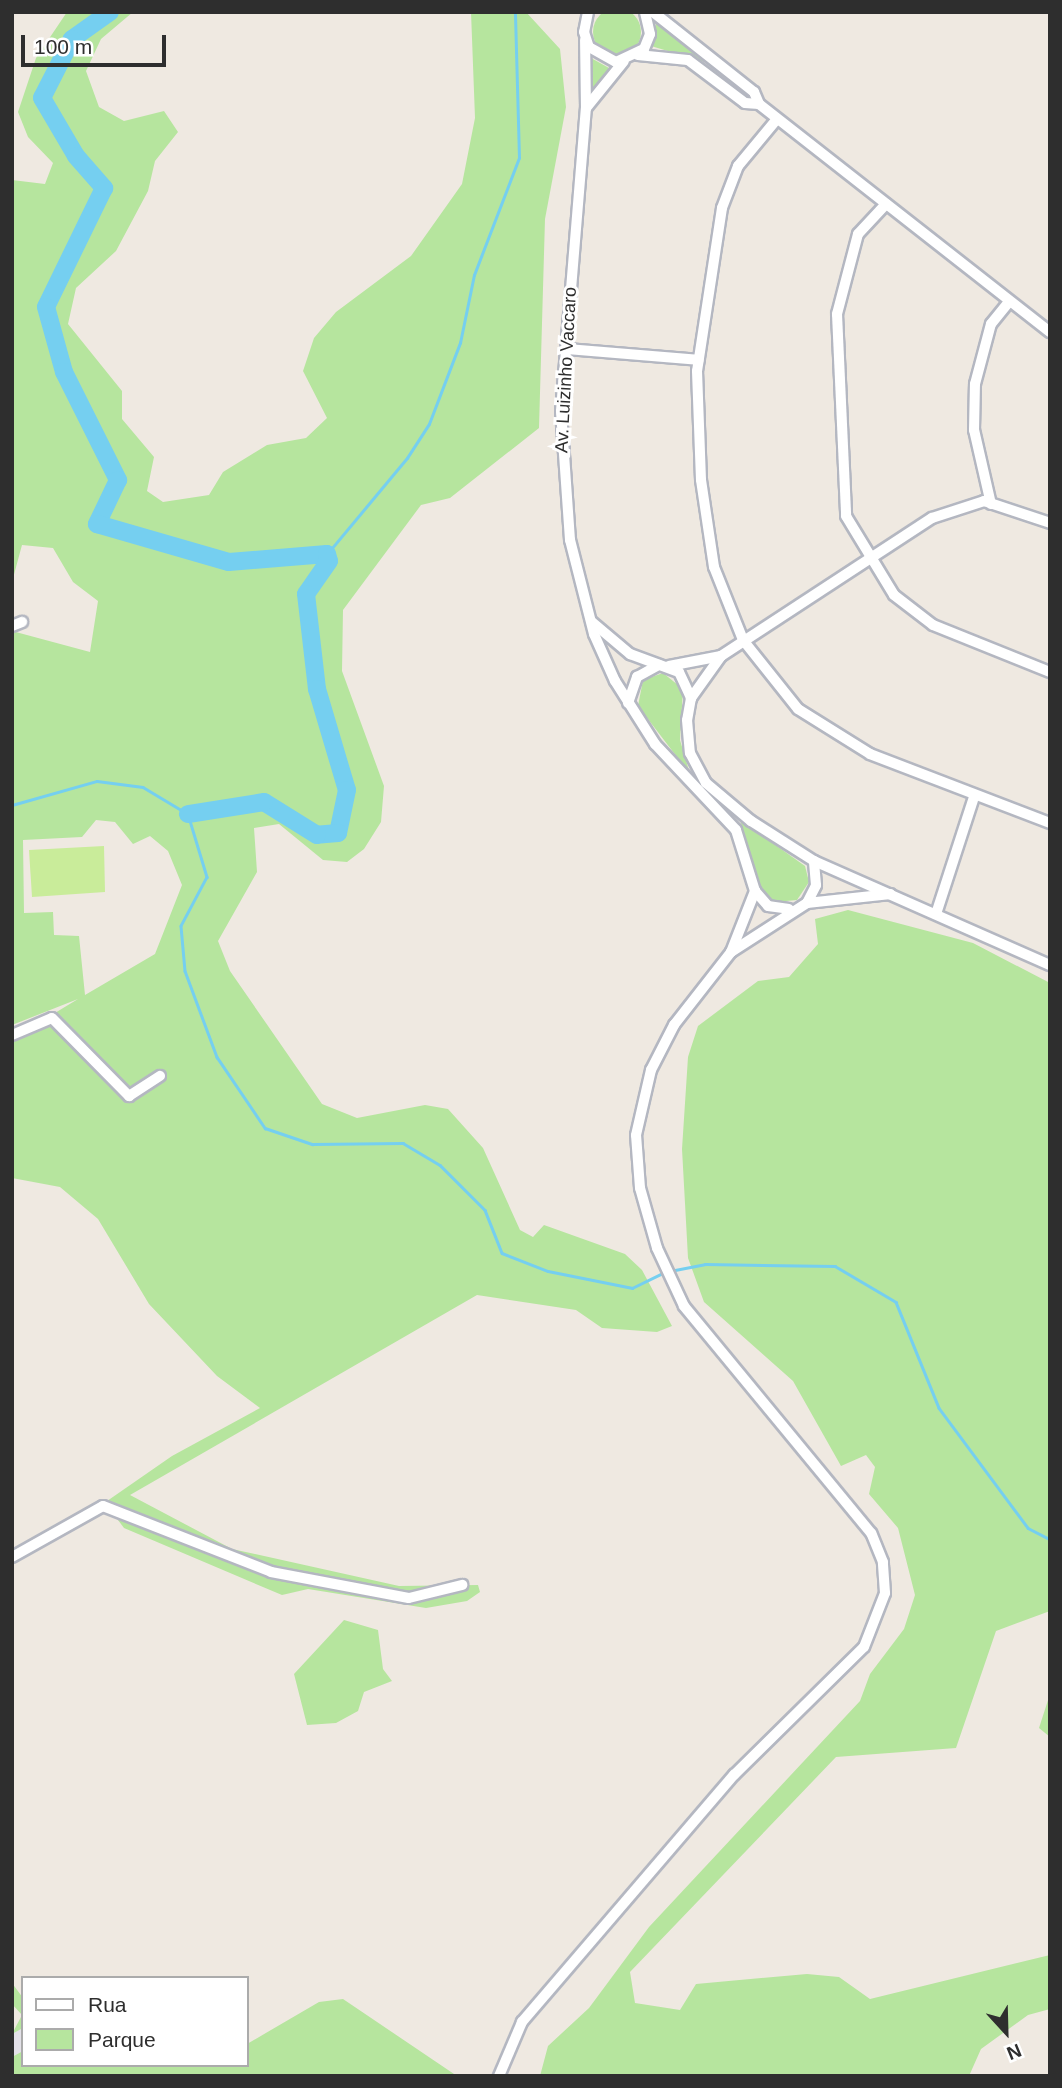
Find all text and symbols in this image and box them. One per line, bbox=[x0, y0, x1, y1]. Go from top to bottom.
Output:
scale bar bbox=[24, 21, 170, 65]
text: 100 m bbox=[34, 35, 92, 58]
street label: Av. Luizinho Vaccaro bbox=[551, 287, 581, 453]
legend bbox=[21, 1976, 248, 2067]
text: Rua bbox=[88, 1993, 127, 2016]
north arrow bbox=[971, 1997, 1041, 2067]
text: Parque bbox=[88, 2028, 156, 2051]
text: N bbox=[1004, 2040, 1024, 2064]

